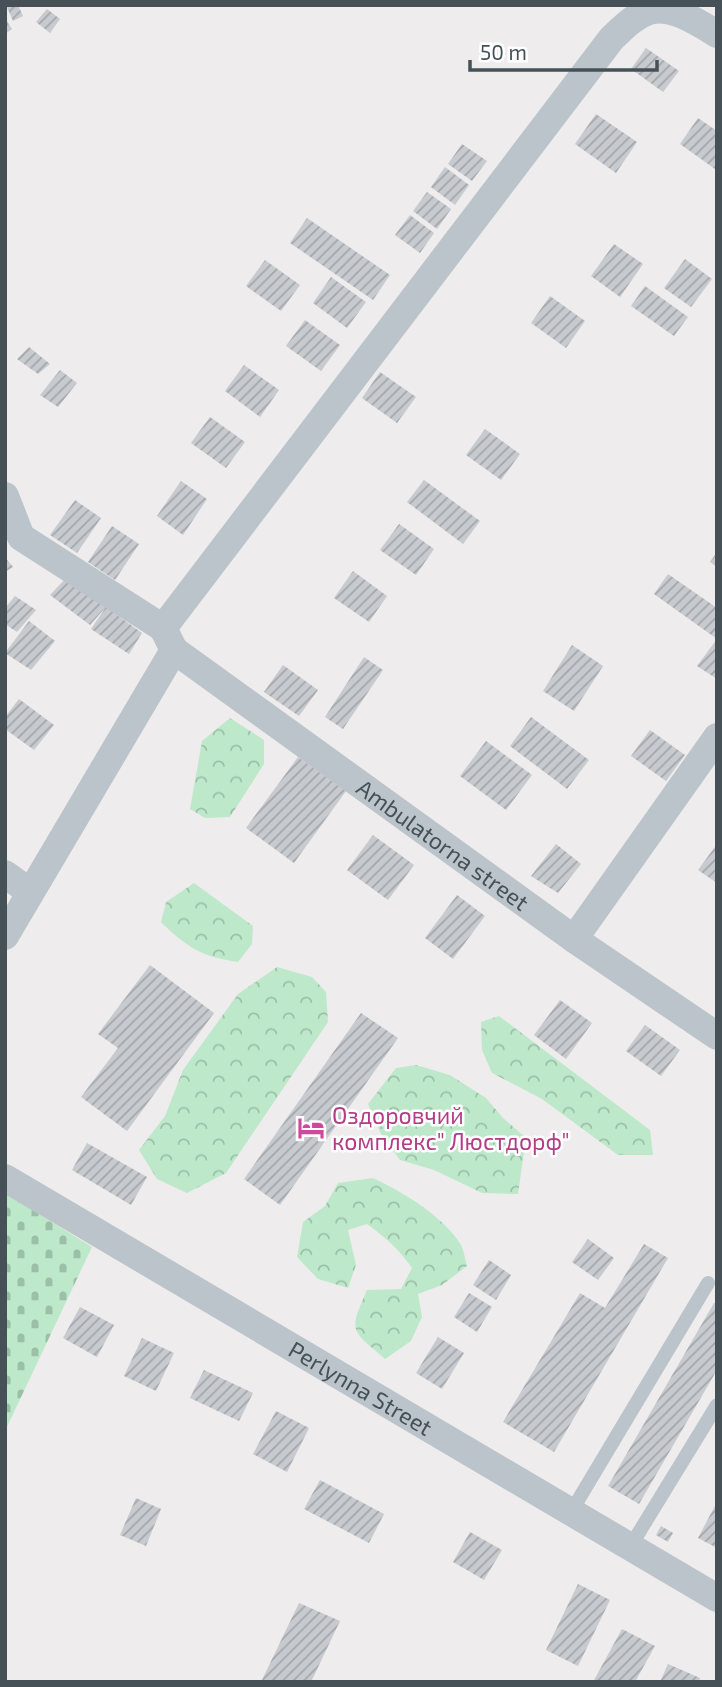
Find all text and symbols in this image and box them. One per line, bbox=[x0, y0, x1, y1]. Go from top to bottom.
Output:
scale bar bbox=[470, 28, 657, 72]
text: 50 m bbox=[480, 39, 527, 64]
street label: Ambulatorna street bbox=[352, 773, 535, 916]
place label: Оздоровчий комплекс" Люстдорф" bbox=[332, 1101, 570, 1155]
hotel icon: Оздоровчий комплекс" Люстдорф" bbox=[296, 1113, 326, 1143]
street label: Perlynna Street bbox=[284, 1335, 438, 1441]

